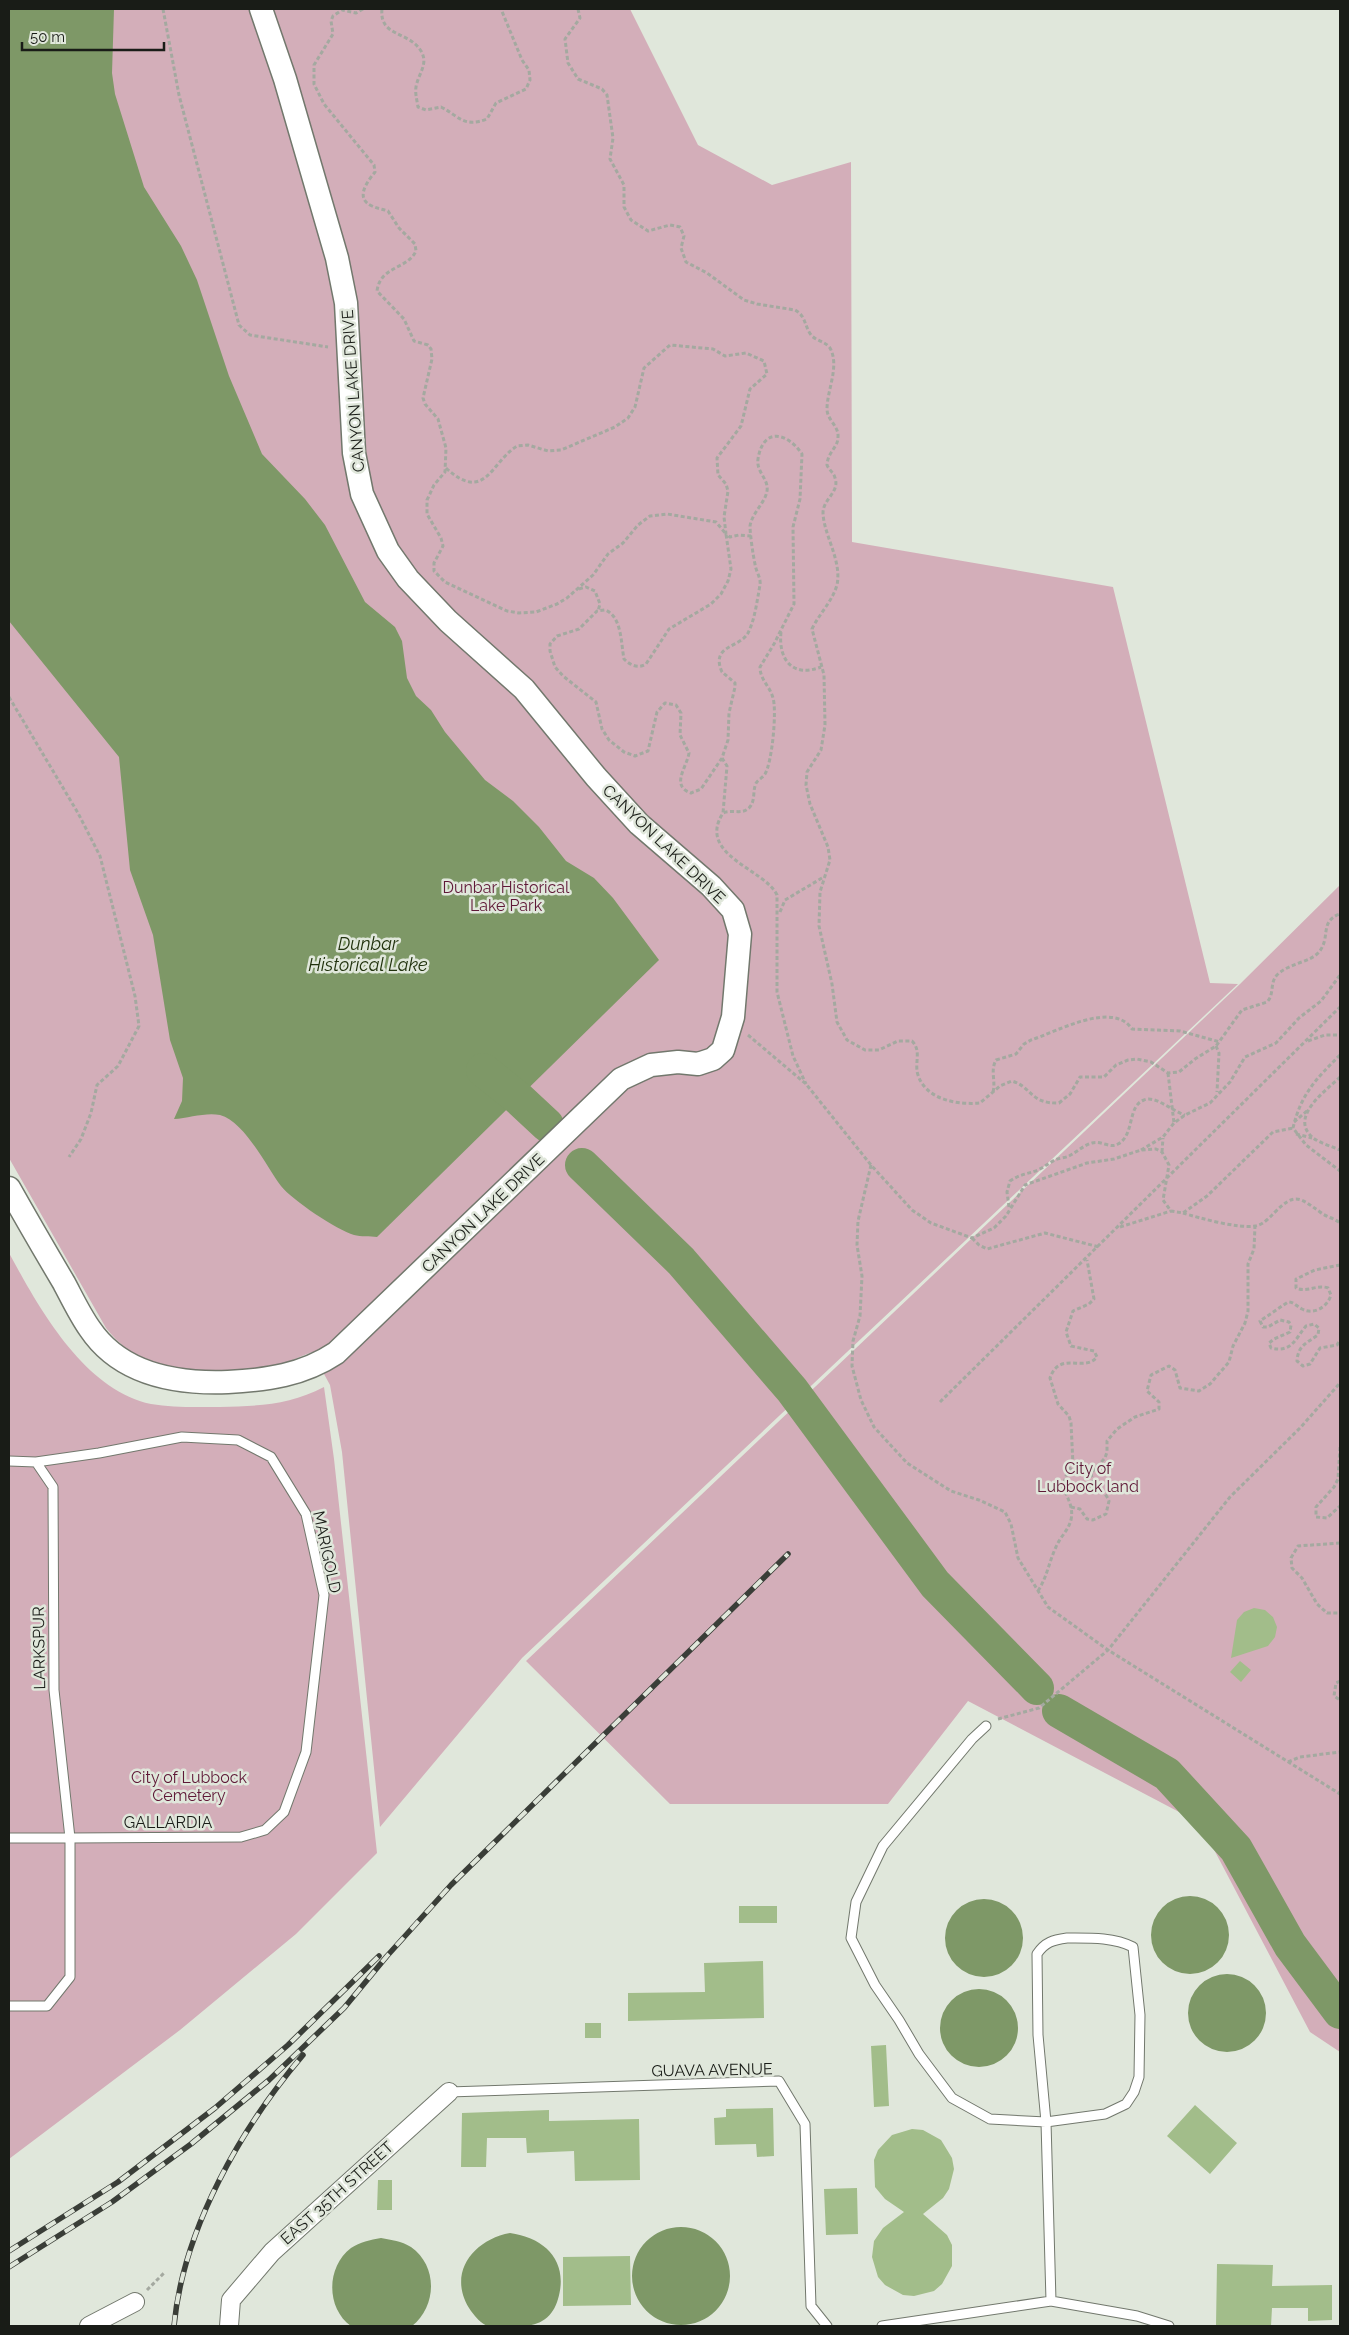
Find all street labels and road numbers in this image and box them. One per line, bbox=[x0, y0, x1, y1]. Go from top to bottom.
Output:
street label: CANYON LAKE DRIVE bbox=[338, 309, 368, 473]
street label: CANYON LAKE DRIVE bbox=[599, 781, 729, 908]
street label: CANYON LAKE DRIVE bbox=[418, 1149, 548, 1276]
street label: MARIGOLD bbox=[309, 1509, 345, 1595]
street label: LARKSPUR bbox=[29, 1606, 49, 1690]
street label: GALLARDIA bbox=[124, 1813, 212, 1832]
street label: GUAVA AVENUE bbox=[651, 2059, 773, 2081]
street label: EAST 35TH STREET bbox=[277, 2137, 397, 2249]

